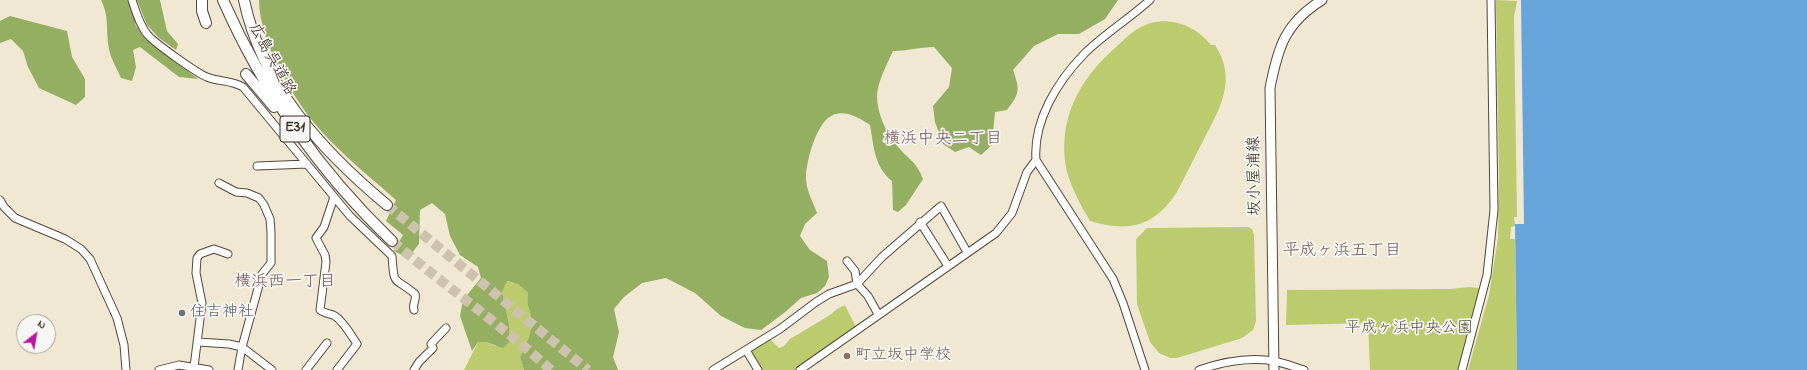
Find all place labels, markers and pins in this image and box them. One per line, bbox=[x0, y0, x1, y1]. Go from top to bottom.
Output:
place label: 住吉神社 bbox=[190, 303, 254, 323]
marker: 住吉神社 bbox=[177, 308, 187, 318]
place label: 町立坂中学校 bbox=[855, 346, 951, 366]
marker: 町立坂中学校 bbox=[842, 351, 852, 361]

